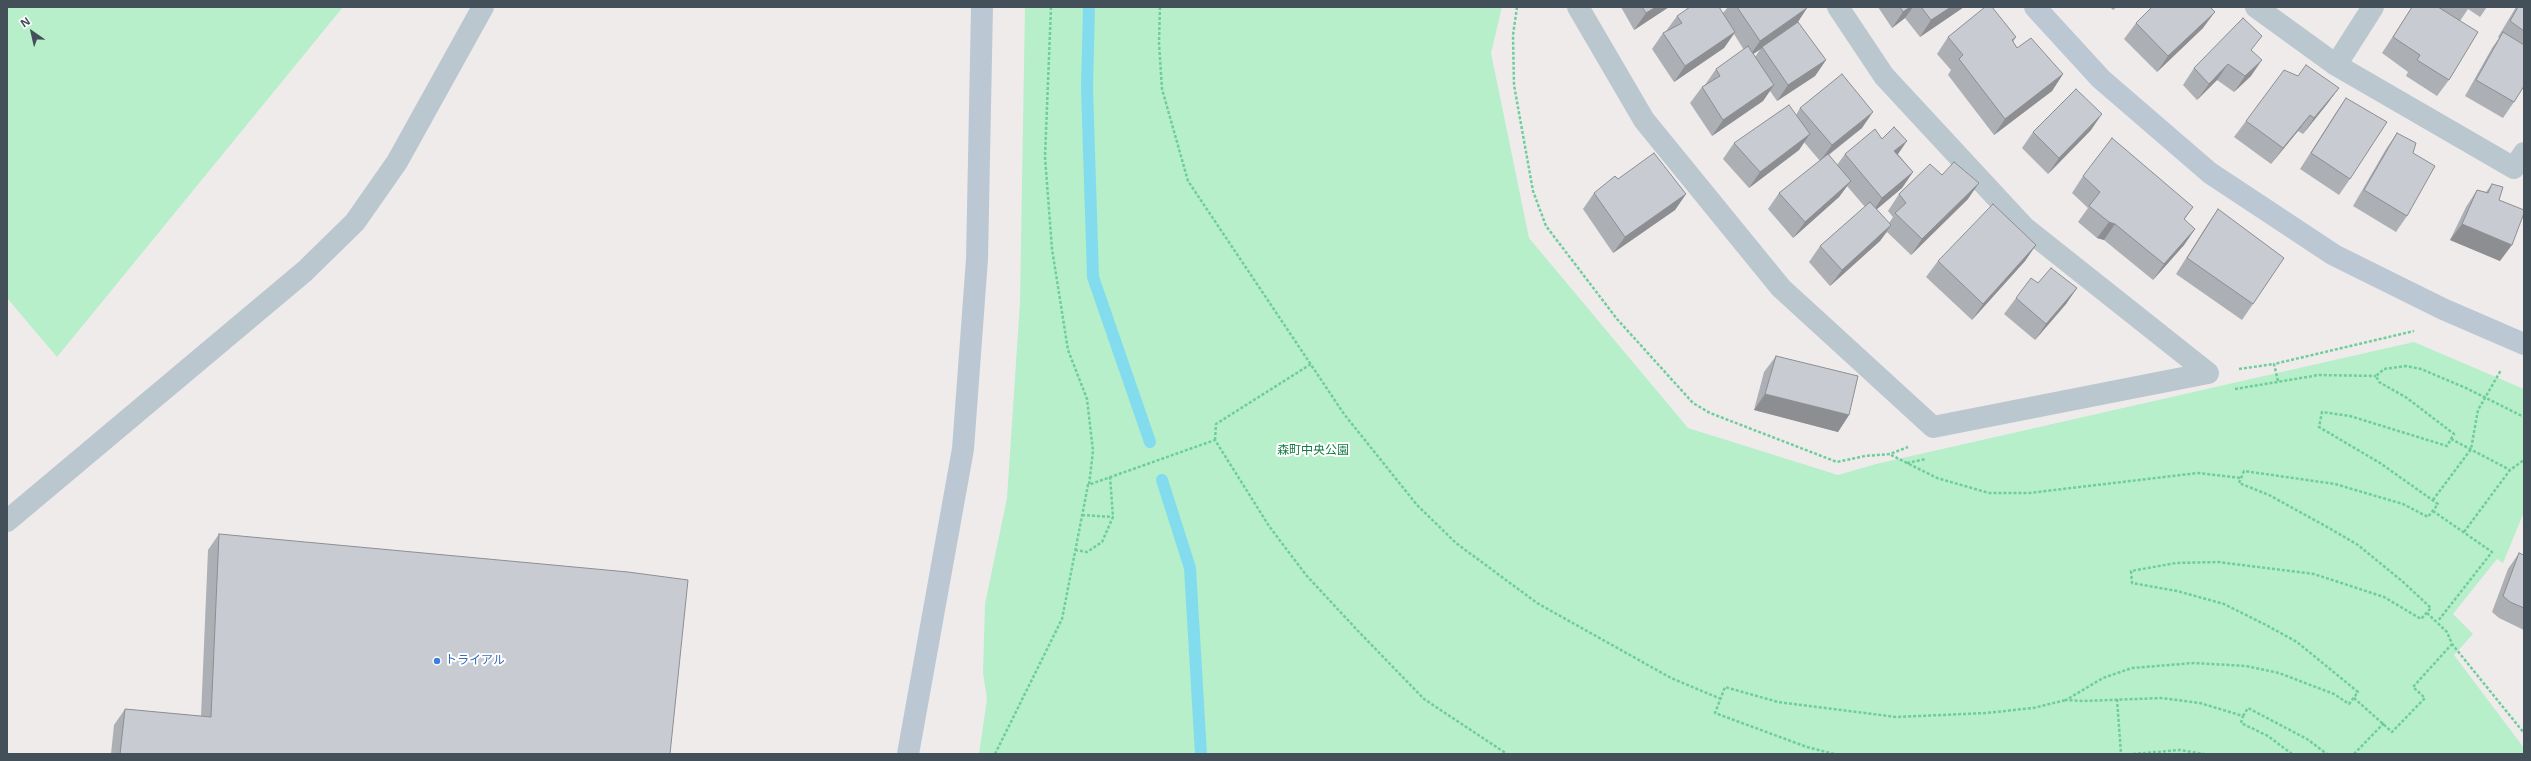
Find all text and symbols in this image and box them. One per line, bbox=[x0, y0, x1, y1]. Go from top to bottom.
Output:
north arrow bbox=[12, 12, 52, 52]
text: N bbox=[17, 13, 33, 30]
park label: 森町中央公園 bbox=[1277, 444, 1349, 458]
place label: トライアル bbox=[445, 654, 505, 668]
marker: トライアル bbox=[432, 656, 442, 666]

